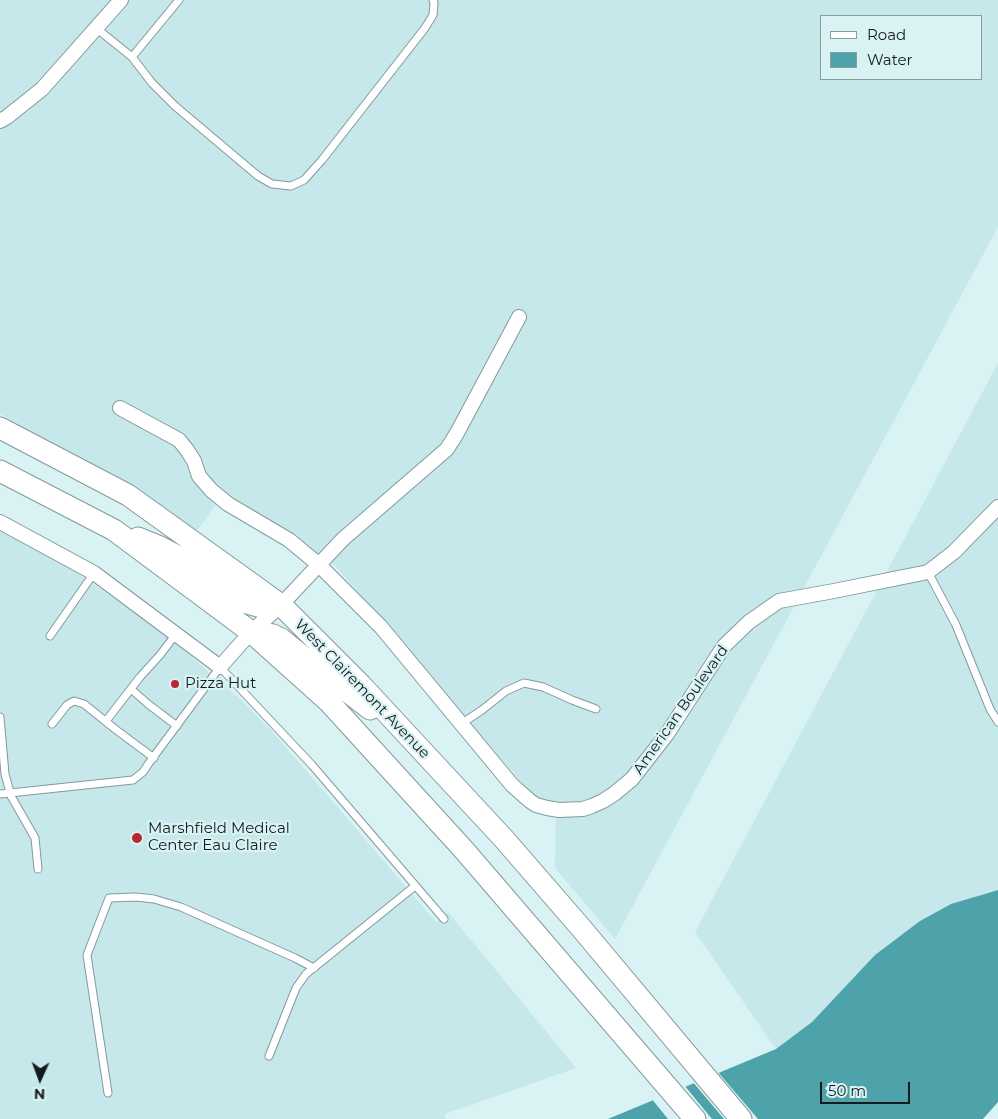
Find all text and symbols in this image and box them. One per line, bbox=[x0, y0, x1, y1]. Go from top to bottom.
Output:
legend bbox=[820, 15, 983, 80]
text: Road bbox=[867, 25, 906, 44]
text: Water bbox=[867, 50, 913, 69]
street label: West Clairemont Avenue bbox=[291, 616, 433, 762]
street label: American Boulevard bbox=[630, 642, 732, 778]
place label: Pizza Hut bbox=[185, 675, 256, 693]
marker: Pizza Hut bbox=[169, 678, 181, 690]
place label: Marshfield Medical Center Eau Claire bbox=[148, 820, 290, 855]
marker: Marshfield Medical Center Eau Claire bbox=[130, 831, 144, 845]
north arrow bbox=[15, 1054, 65, 1104]
scale bar bbox=[823, 1072, 913, 1104]
text: 50 m bbox=[828, 1081, 866, 1100]
text: N bbox=[34, 1085, 45, 1103]

